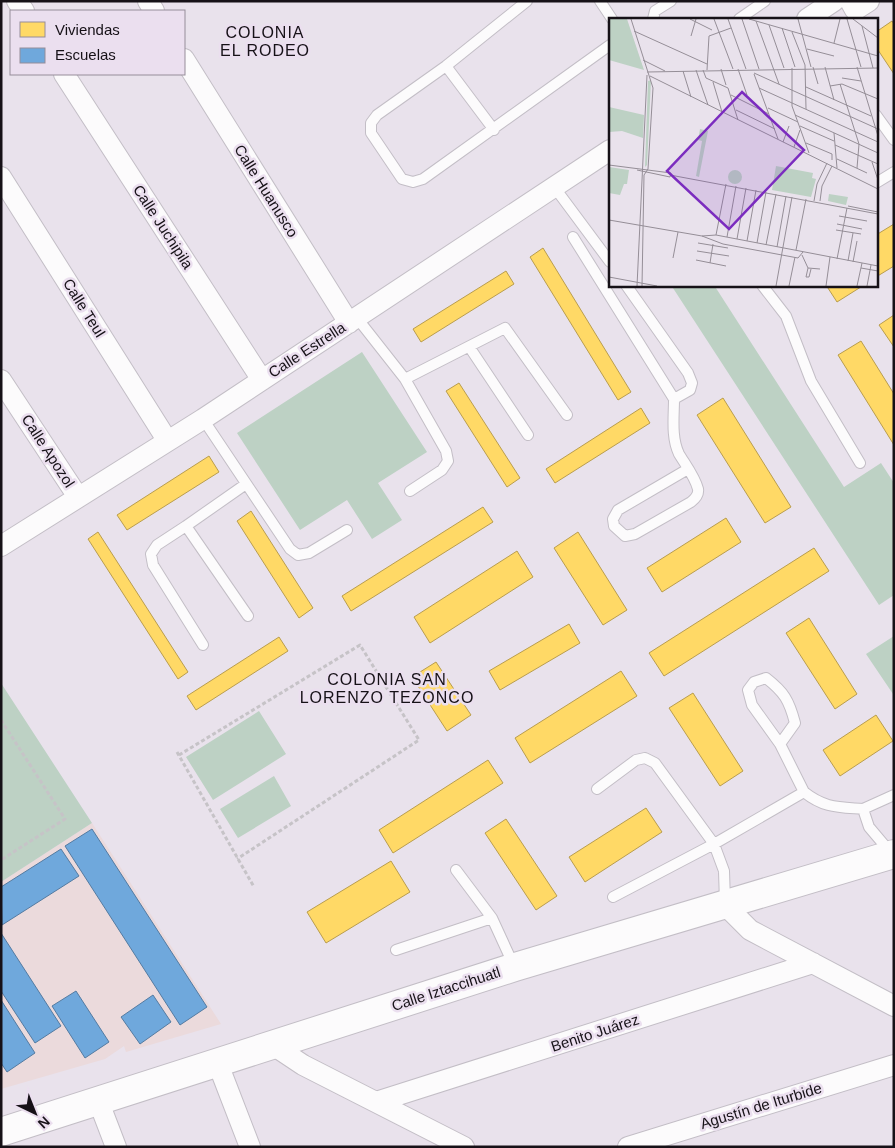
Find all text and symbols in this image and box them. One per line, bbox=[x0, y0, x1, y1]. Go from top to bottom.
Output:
legend bbox=[10, 10, 185, 75]
inset map bbox=[609, 18, 878, 286]
text: Viviendas bbox=[55, 21, 120, 38]
district label: COLONIA EL RODEO bbox=[220, 24, 310, 59]
text: Escuelas bbox=[55, 46, 116, 63]
street label: Calle Huanusco bbox=[231, 141, 302, 240]
street label: Calle Juchipila bbox=[130, 182, 197, 272]
street label: Calle Teul bbox=[60, 275, 109, 340]
street label: Calle Estrella bbox=[265, 318, 349, 381]
street label: Calle Apozol bbox=[19, 411, 78, 490]
district label: COLONIA SAN LORENZO TEZONCO bbox=[300, 671, 474, 706]
street label: Calle Iztaccihuatl bbox=[389, 963, 502, 1014]
street label: Benito Juárez bbox=[549, 1010, 641, 1055]
street label: Agustín de Iturbide bbox=[698, 1079, 824, 1132]
north arrow bbox=[10, 1088, 60, 1138]
text: N bbox=[35, 1113, 53, 1132]

